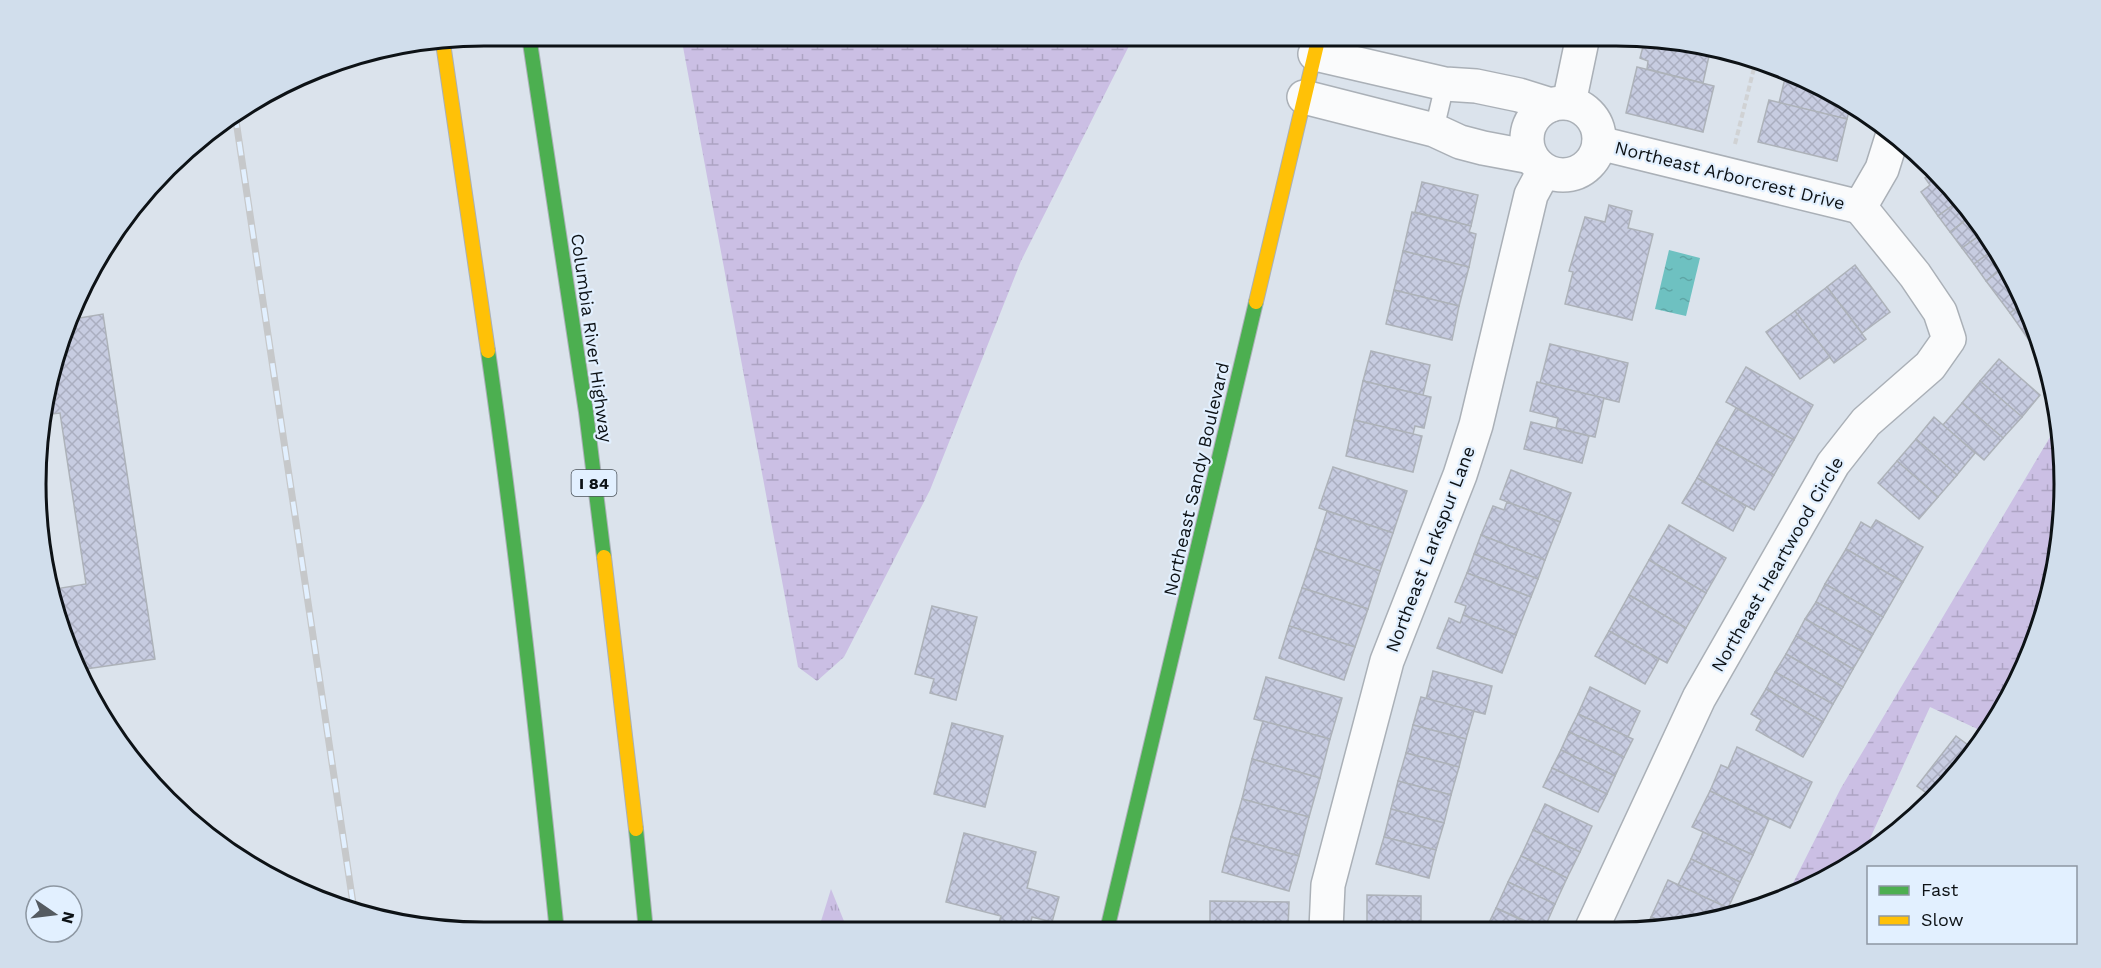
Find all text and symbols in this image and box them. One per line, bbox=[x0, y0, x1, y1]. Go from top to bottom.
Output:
street label: Northeast Arborcrest Drive bbox=[1613, 136, 1847, 214]
street label: Columbia River Highway bbox=[567, 232, 617, 445]
street label: Northeast Sandy Boulevard bbox=[1159, 360, 1233, 598]
street label: Northeast Larkspur Lane bbox=[1381, 443, 1479, 655]
street label: Northeast Heartwood Circle bbox=[1707, 453, 1847, 675]
road number: I 84 bbox=[572, 470, 616, 496]
legend bbox=[1867, 866, 2077, 944]
text: Fast bbox=[1921, 879, 1959, 900]
north arrow bbox=[24, 884, 84, 944]
text: N bbox=[57, 909, 79, 926]
text: Slow bbox=[1921, 909, 1964, 930]

